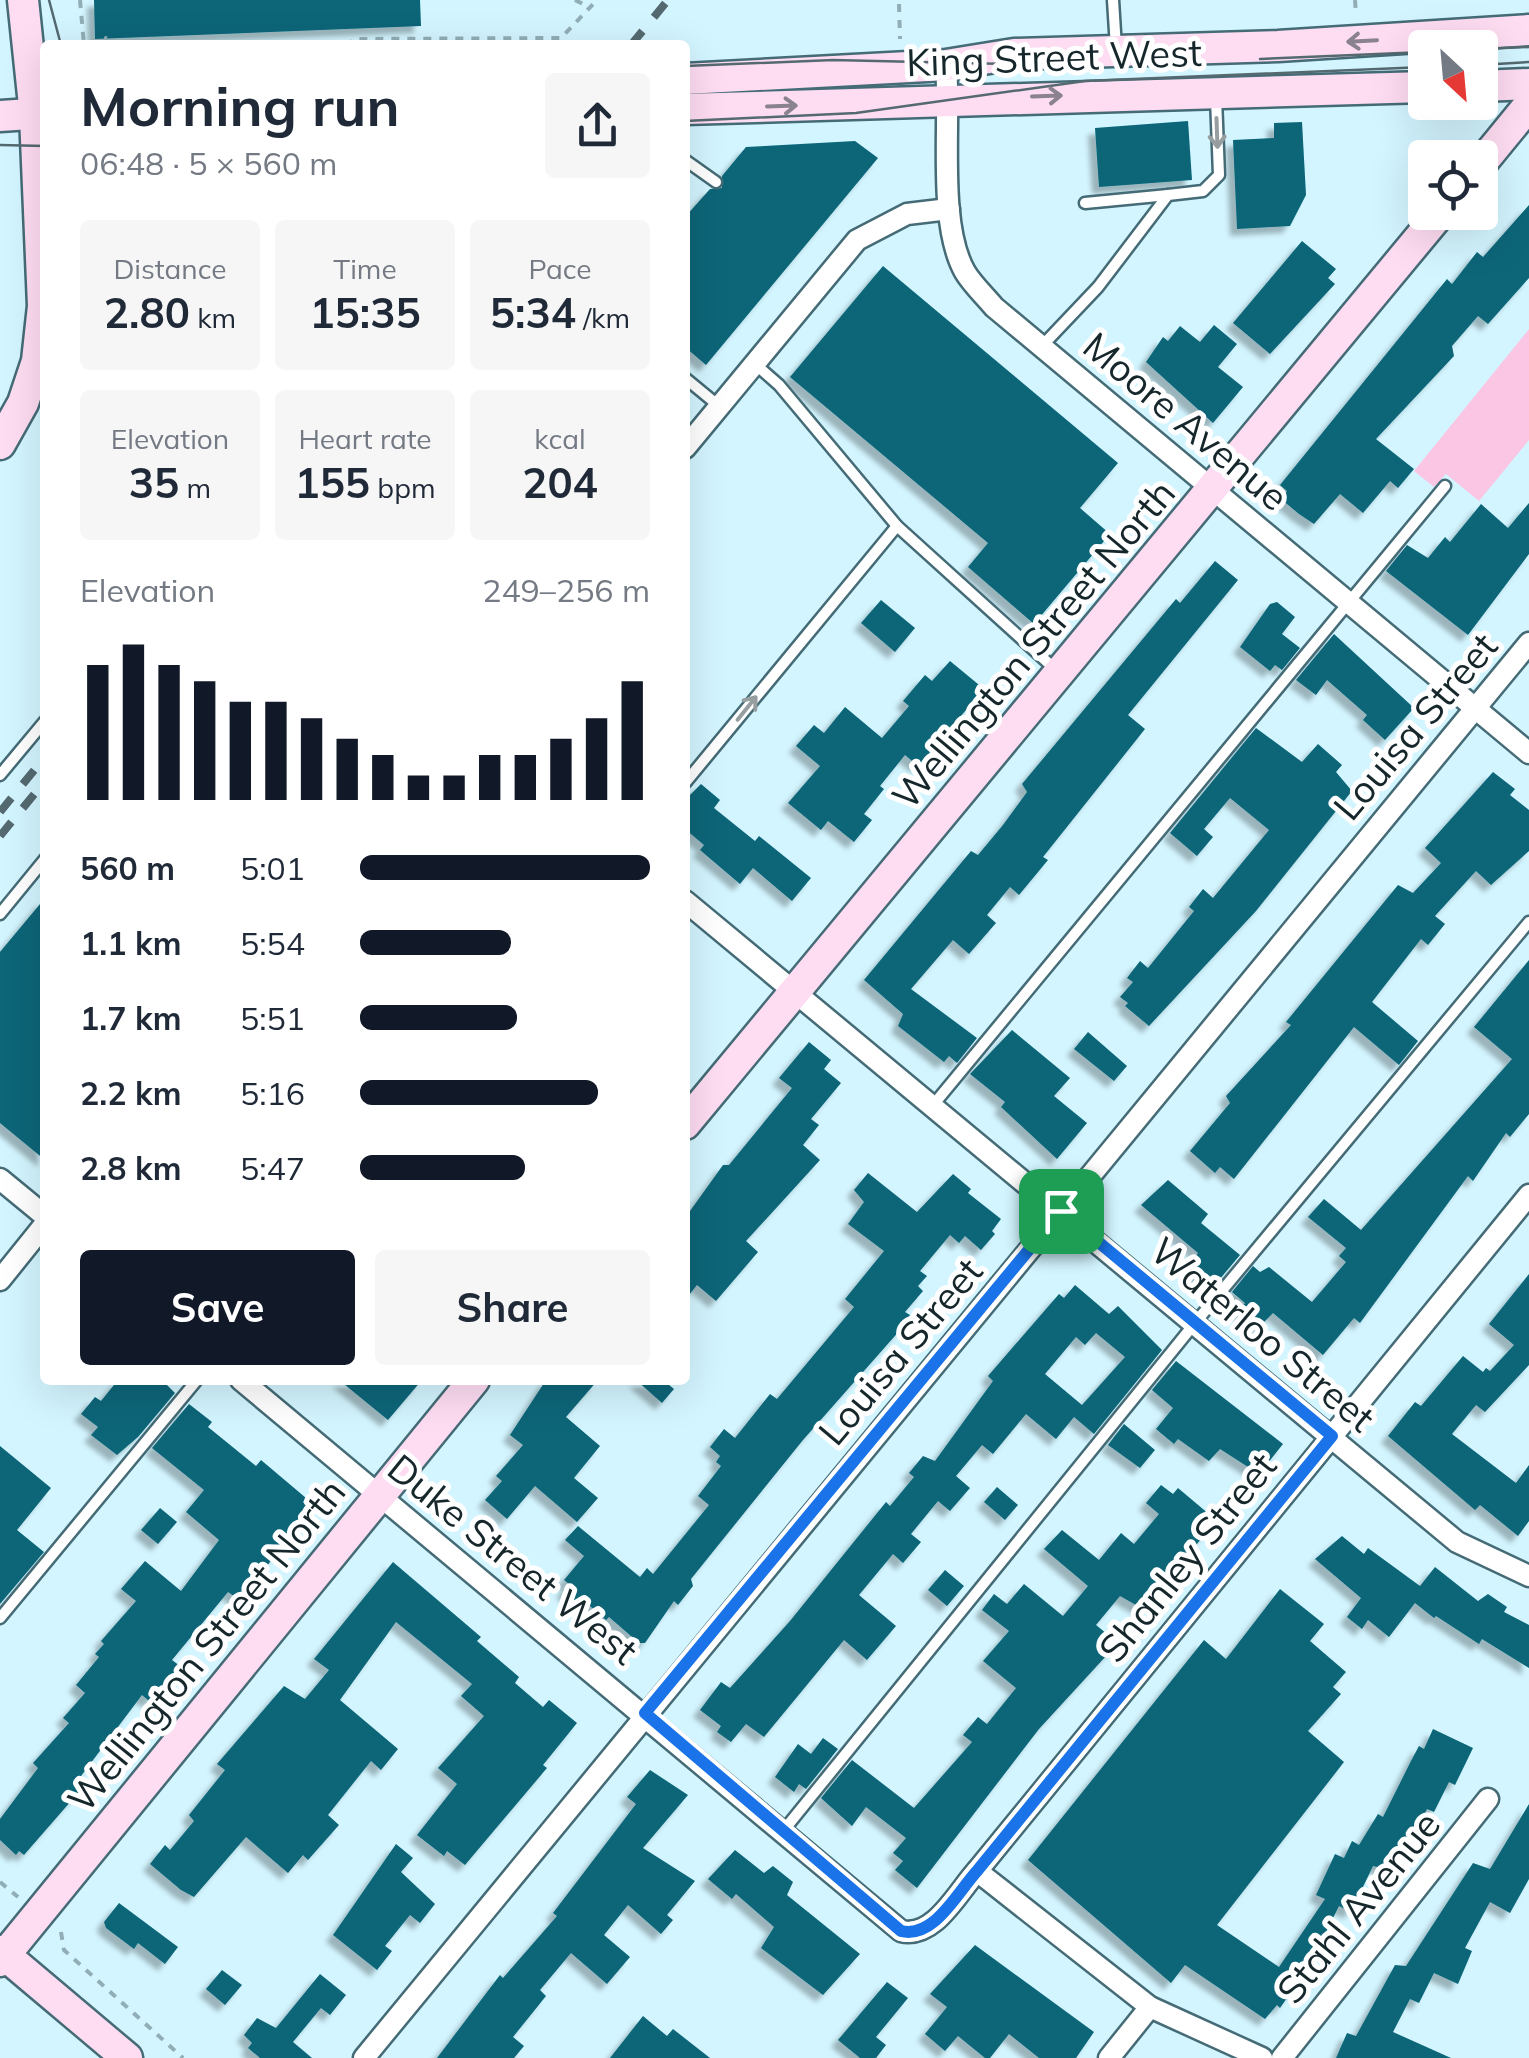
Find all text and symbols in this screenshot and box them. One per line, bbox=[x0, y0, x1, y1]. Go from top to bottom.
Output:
street label: King Street West bbox=[905, 28, 1203, 86]
north arrow bbox=[1408, 30, 1498, 120]
map controls bbox=[1408, 30, 1498, 230]
one-way arrow bbox=[1346, 32, 1378, 51]
text: Morning run bbox=[80, 71, 400, 140]
button: share bbox=[545, 73, 650, 178]
one-way arrow bbox=[1030, 87, 1062, 106]
one-way arrow bbox=[766, 96, 798, 115]
one-way arrow bbox=[1208, 117, 1227, 149]
button: locate bbox=[1408, 140, 1498, 230]
text: 06:48 · 5 × 560 m bbox=[80, 143, 337, 183]
text: Distance bbox=[113, 251, 227, 286]
text: Time bbox=[333, 251, 397, 286]
text: Pace bbox=[528, 251, 592, 286]
text: 2.80 bbox=[104, 286, 190, 339]
text: 15:35 bbox=[309, 286, 421, 339]
text: 5:34 bbox=[490, 286, 576, 339]
text: km bbox=[190, 300, 236, 335]
text: /km bbox=[576, 300, 630, 335]
street label: Moore Avenue bbox=[1074, 321, 1298, 521]
text: Elevation bbox=[111, 421, 229, 456]
text: Heart rate bbox=[298, 421, 432, 456]
text: kcal bbox=[534, 421, 586, 456]
text: 35 bbox=[129, 456, 179, 509]
text: 155 bbox=[294, 456, 370, 509]
text: 204 bbox=[522, 456, 598, 509]
street label: Wellington Street North bbox=[881, 469, 1185, 819]
text: m bbox=[179, 470, 211, 505]
text: bpm bbox=[370, 470, 436, 505]
text: Elevation bbox=[80, 570, 215, 610]
text: 249–256 m bbox=[482, 570, 650, 610]
street label: Louisa Street bbox=[1323, 623, 1507, 829]
one-way arrow bbox=[736, 695, 758, 721]
text: 560 m bbox=[80, 848, 175, 888]
text: 5:01 bbox=[240, 848, 305, 888]
text: 1.1 km bbox=[80, 923, 182, 963]
text: 5:54 bbox=[240, 923, 305, 963]
text: 1.7 km bbox=[80, 998, 182, 1038]
text: 5:51 bbox=[240, 998, 305, 1038]
text: 2.2 km bbox=[80, 1073, 182, 1113]
text: 5:16 bbox=[240, 1073, 305, 1113]
text: 2.8 km bbox=[80, 1148, 182, 1188]
text: 5:47 bbox=[240, 1148, 305, 1188]
pin bbox=[1019, 1169, 1104, 1254]
icon: arrive bbox=[1034, 1184, 1089, 1239]
street label: Waterloo Street bbox=[1141, 1226, 1385, 1442]
street label: Louisa Street bbox=[808, 1248, 992, 1454]
button: Save bbox=[80, 1250, 355, 1365]
button: Share bbox=[375, 1250, 650, 1365]
street label: Shanley Street bbox=[1088, 1443, 1286, 1671]
street label: Duke Street West bbox=[378, 1444, 648, 1674]
street label: Wellington Street North bbox=[57, 1468, 355, 1822]
street label: Stahl Avenue bbox=[1266, 1801, 1450, 2013]

